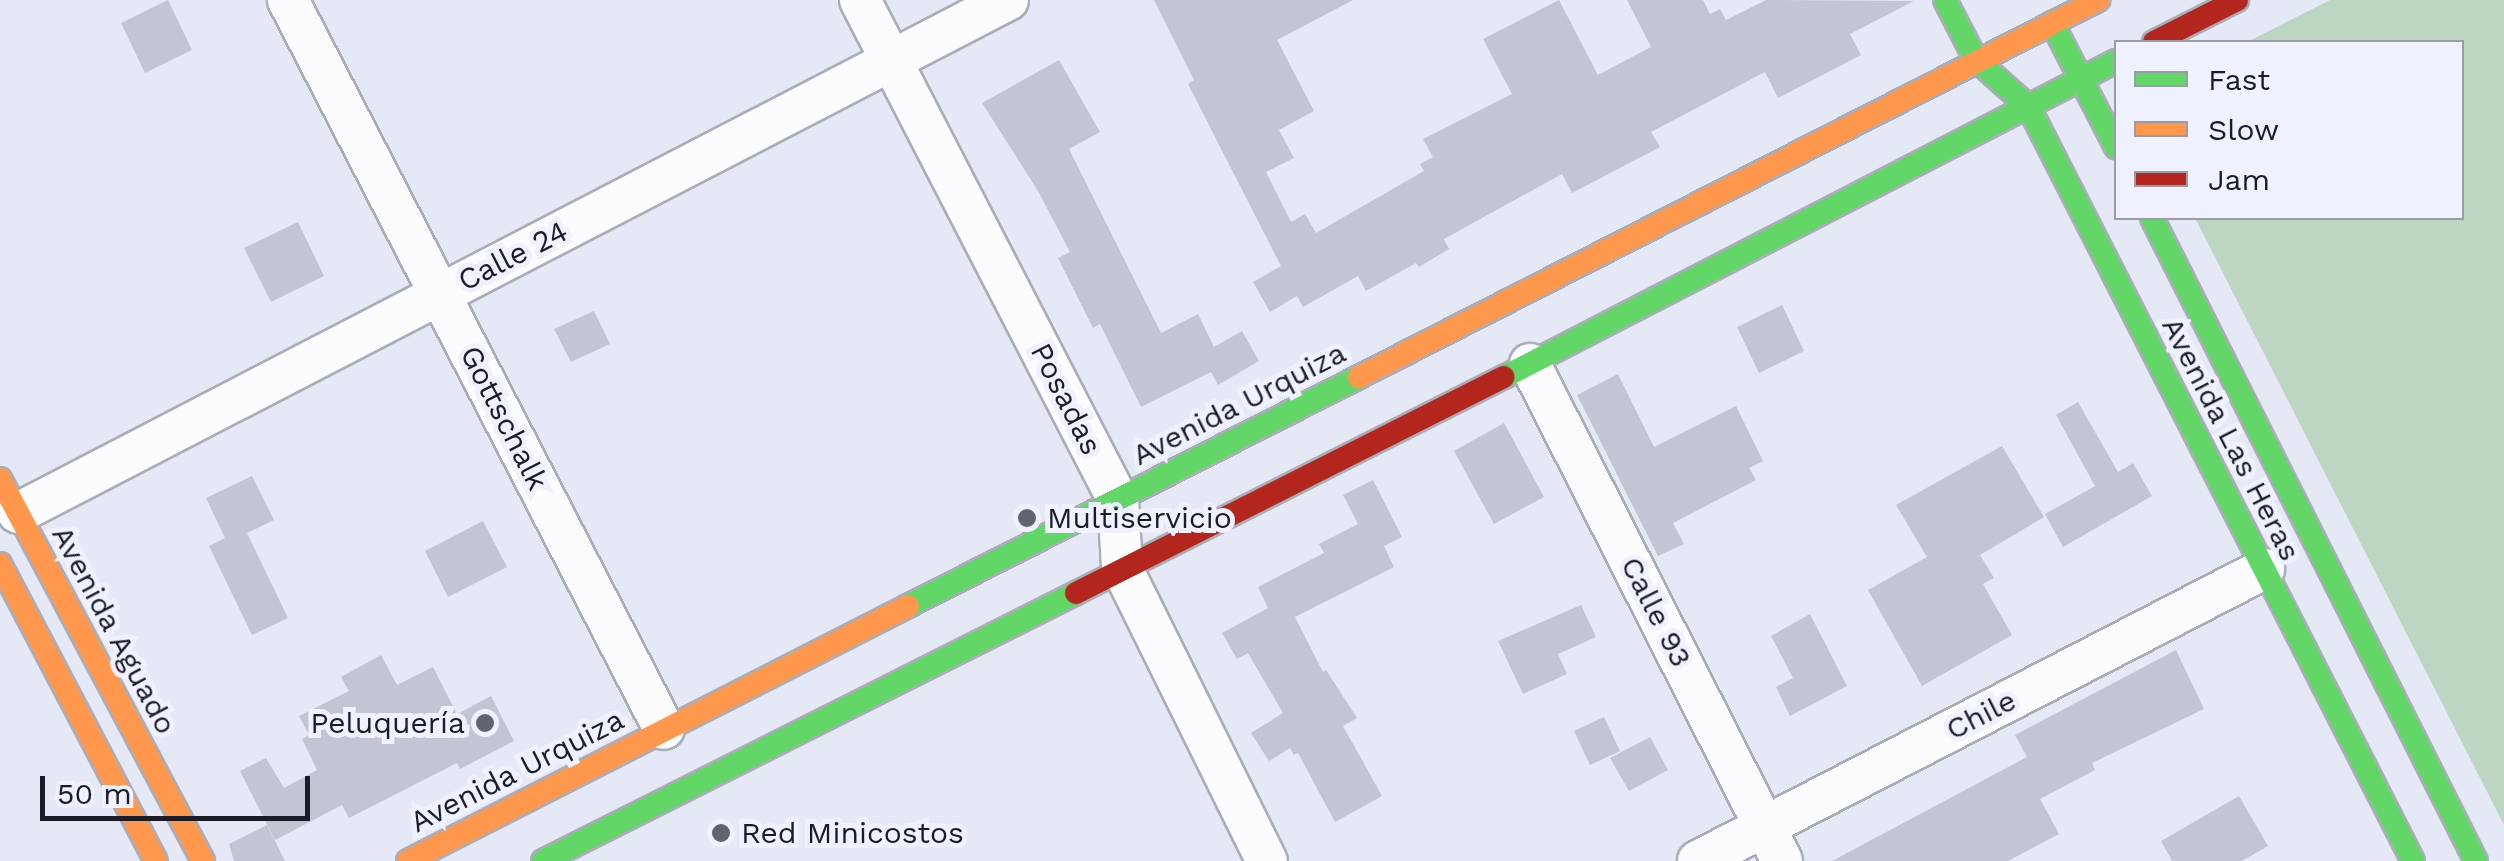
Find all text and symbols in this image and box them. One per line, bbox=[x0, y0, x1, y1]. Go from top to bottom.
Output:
legend bbox=[2114, 40, 2464, 220]
text: Fast bbox=[2208, 62, 2270, 97]
text: Slow bbox=[2208, 112, 2279, 147]
text: Jam bbox=[2208, 162, 2270, 197]
street label: Calle 24 bbox=[452, 213, 574, 299]
street label: Avenida Las Heras bbox=[2154, 311, 2308, 567]
street label: Avenida Urquiza bbox=[1126, 335, 1352, 473]
street label: Posadas bbox=[1023, 337, 1109, 461]
street label: Gottschalk bbox=[452, 340, 556, 496]
place label: Multiservicio bbox=[1047, 500, 1232, 536]
marker: Multiservicio bbox=[1016, 507, 1038, 529]
street label: Avenida Aguado bbox=[44, 519, 184, 741]
street label: Calle 93 bbox=[1613, 551, 1699, 673]
street label: Chile bbox=[1940, 682, 2022, 748]
street label: Avenida Urquiza bbox=[404, 702, 630, 840]
place label: Peluquería bbox=[310, 705, 465, 741]
marker: Peluquería bbox=[474, 712, 496, 734]
scale bar bbox=[45, 756, 315, 818]
text: 50 m bbox=[57, 776, 132, 811]
place label: Red Minicostos bbox=[741, 815, 964, 851]
marker: Red Minicostos bbox=[710, 822, 732, 844]

